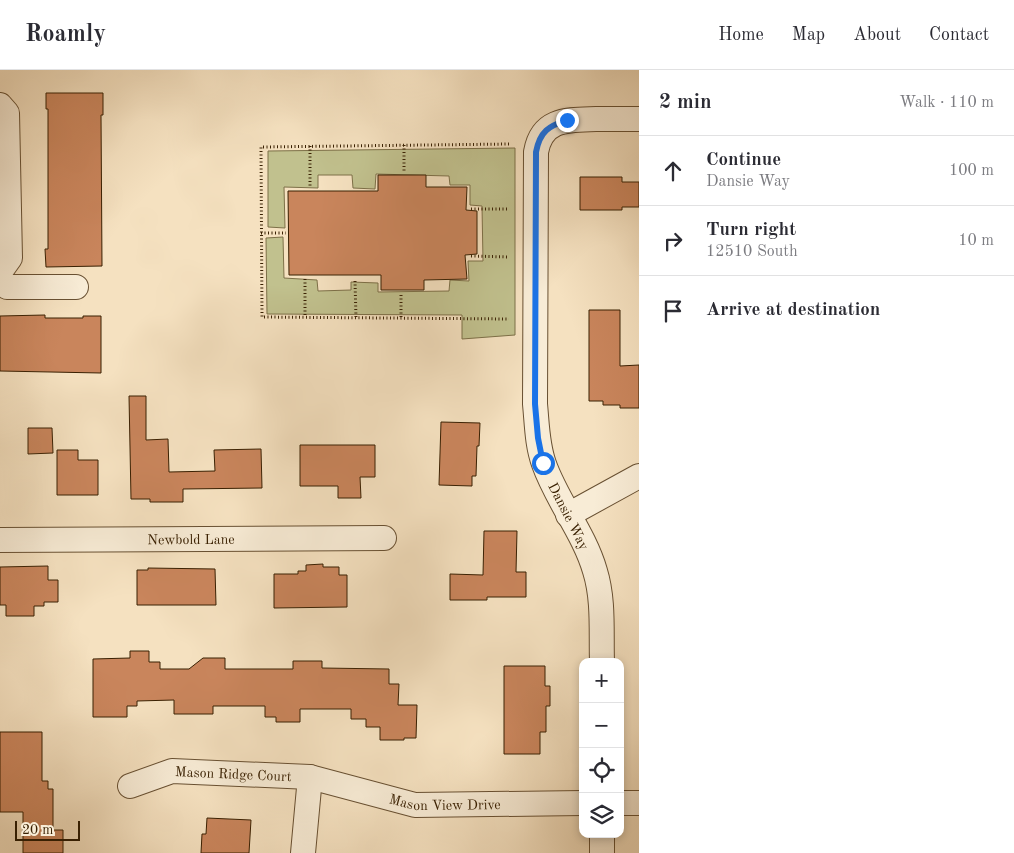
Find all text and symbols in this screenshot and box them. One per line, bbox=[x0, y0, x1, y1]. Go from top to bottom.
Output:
text: Roamly bbox=[25, 23, 106, 47]
text: Home bbox=[718, 26, 764, 44]
text: Map bbox=[792, 26, 825, 44]
text: About bbox=[853, 26, 901, 44]
text: Contact bbox=[929, 26, 989, 44]
text: 2 min bbox=[659, 92, 712, 113]
text: Walk · 110 m bbox=[899, 95, 994, 111]
route end bbox=[556, 109, 579, 132]
text: Continue bbox=[706, 151, 781, 170]
icon: ahead bbox=[659, 157, 687, 185]
text: 100 m bbox=[949, 163, 994, 179]
text: Dansie Way bbox=[706, 174, 790, 190]
text: Turn right bbox=[706, 221, 796, 240]
icon: right bbox=[659, 227, 687, 255]
text: 10 m bbox=[958, 233, 994, 249]
text: 12510 South bbox=[706, 244, 798, 260]
icon: arrive bbox=[659, 297, 687, 325]
text: Arrive at destination bbox=[706, 301, 880, 320]
route start bbox=[532, 452, 555, 475]
street label: Dansie Way bbox=[545, 481, 591, 553]
street label: Newbold Lane bbox=[147, 533, 235, 547]
map controls bbox=[579, 658, 624, 838]
button: + bbox=[579, 658, 624, 703]
button: − bbox=[579, 703, 624, 748]
button: locate bbox=[579, 748, 624, 793]
street label: Mason Ridge Court bbox=[175, 765, 292, 784]
street label: Mason View Drive bbox=[387, 792, 501, 813]
button: layers bbox=[579, 793, 624, 838]
scale bar bbox=[15, 818, 80, 841]
text: 20 m bbox=[22, 823, 53, 837]

